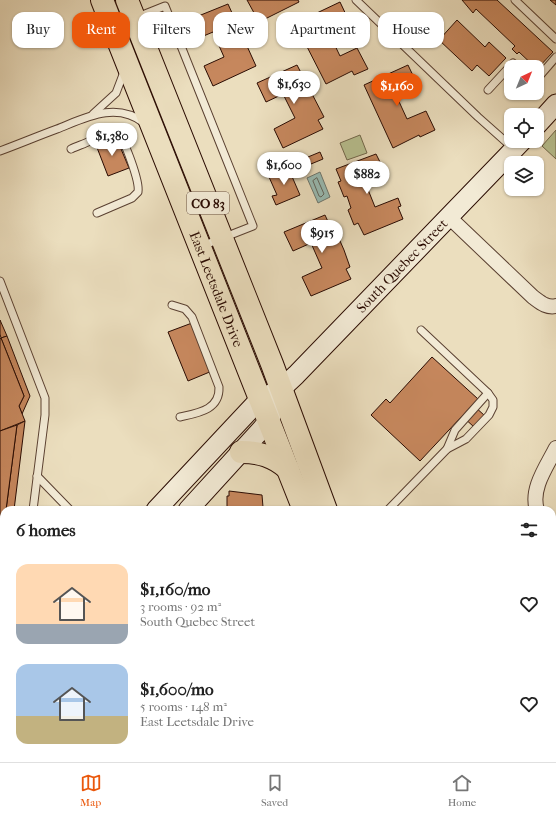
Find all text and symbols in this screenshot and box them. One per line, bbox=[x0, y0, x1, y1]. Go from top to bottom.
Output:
chip: Buy bbox=[12, 12, 64, 48]
chip: Rent bbox=[72, 12, 130, 48]
chip: Filters bbox=[138, 12, 205, 48]
chip: New bbox=[213, 12, 268, 48]
chip: Apartment bbox=[276, 12, 370, 48]
chip: House bbox=[378, 12, 444, 48]
north arrow bbox=[504, 60, 544, 100]
map controls bbox=[504, 60, 544, 196]
pin: $1,630 bbox=[261, 71, 327, 105]
pin: $1,160 bbox=[364, 73, 430, 107]
text: $1,630 bbox=[277, 76, 311, 91]
text: $1,160 bbox=[380, 78, 414, 93]
button: locate bbox=[504, 108, 544, 148]
pin: $1,380 bbox=[79, 123, 145, 157]
text: $1,380 bbox=[95, 128, 129, 143]
pin: $1,600 bbox=[251, 152, 317, 186]
button: layers bbox=[504, 156, 544, 196]
text: $1,600 bbox=[266, 157, 302, 172]
pin: $882 bbox=[343, 161, 391, 195]
text: $882 bbox=[354, 166, 380, 181]
road number: CO 83 bbox=[187, 192, 229, 214]
street label: South Quebec Street bbox=[353, 215, 451, 316]
pin: $915 bbox=[298, 220, 346, 254]
text: $915 bbox=[310, 225, 334, 240]
street label: East Leetsdale Drive bbox=[186, 229, 247, 350]
icon: filters bbox=[518, 519, 540, 541]
text: 6 homes bbox=[16, 520, 76, 540]
text: $1,160/mo bbox=[140, 579, 210, 599]
icon: home bbox=[48, 580, 96, 628]
icon: heart bbox=[518, 593, 540, 615]
text: 3 rooms · 92 m² bbox=[140, 599, 221, 614]
text: South Quebec Street bbox=[140, 614, 255, 629]
text: $1,600/mo bbox=[140, 679, 214, 699]
icon: home bbox=[48, 680, 96, 728]
icon: heart bbox=[518, 693, 540, 715]
text: 5 rooms · 148 m² bbox=[140, 699, 227, 714]
text: East Leetsdale Drive bbox=[140, 714, 254, 729]
tab: Map bbox=[80, 772, 102, 809]
tab: Saved bbox=[261, 772, 288, 809]
tab: Home bbox=[448, 772, 476, 809]

